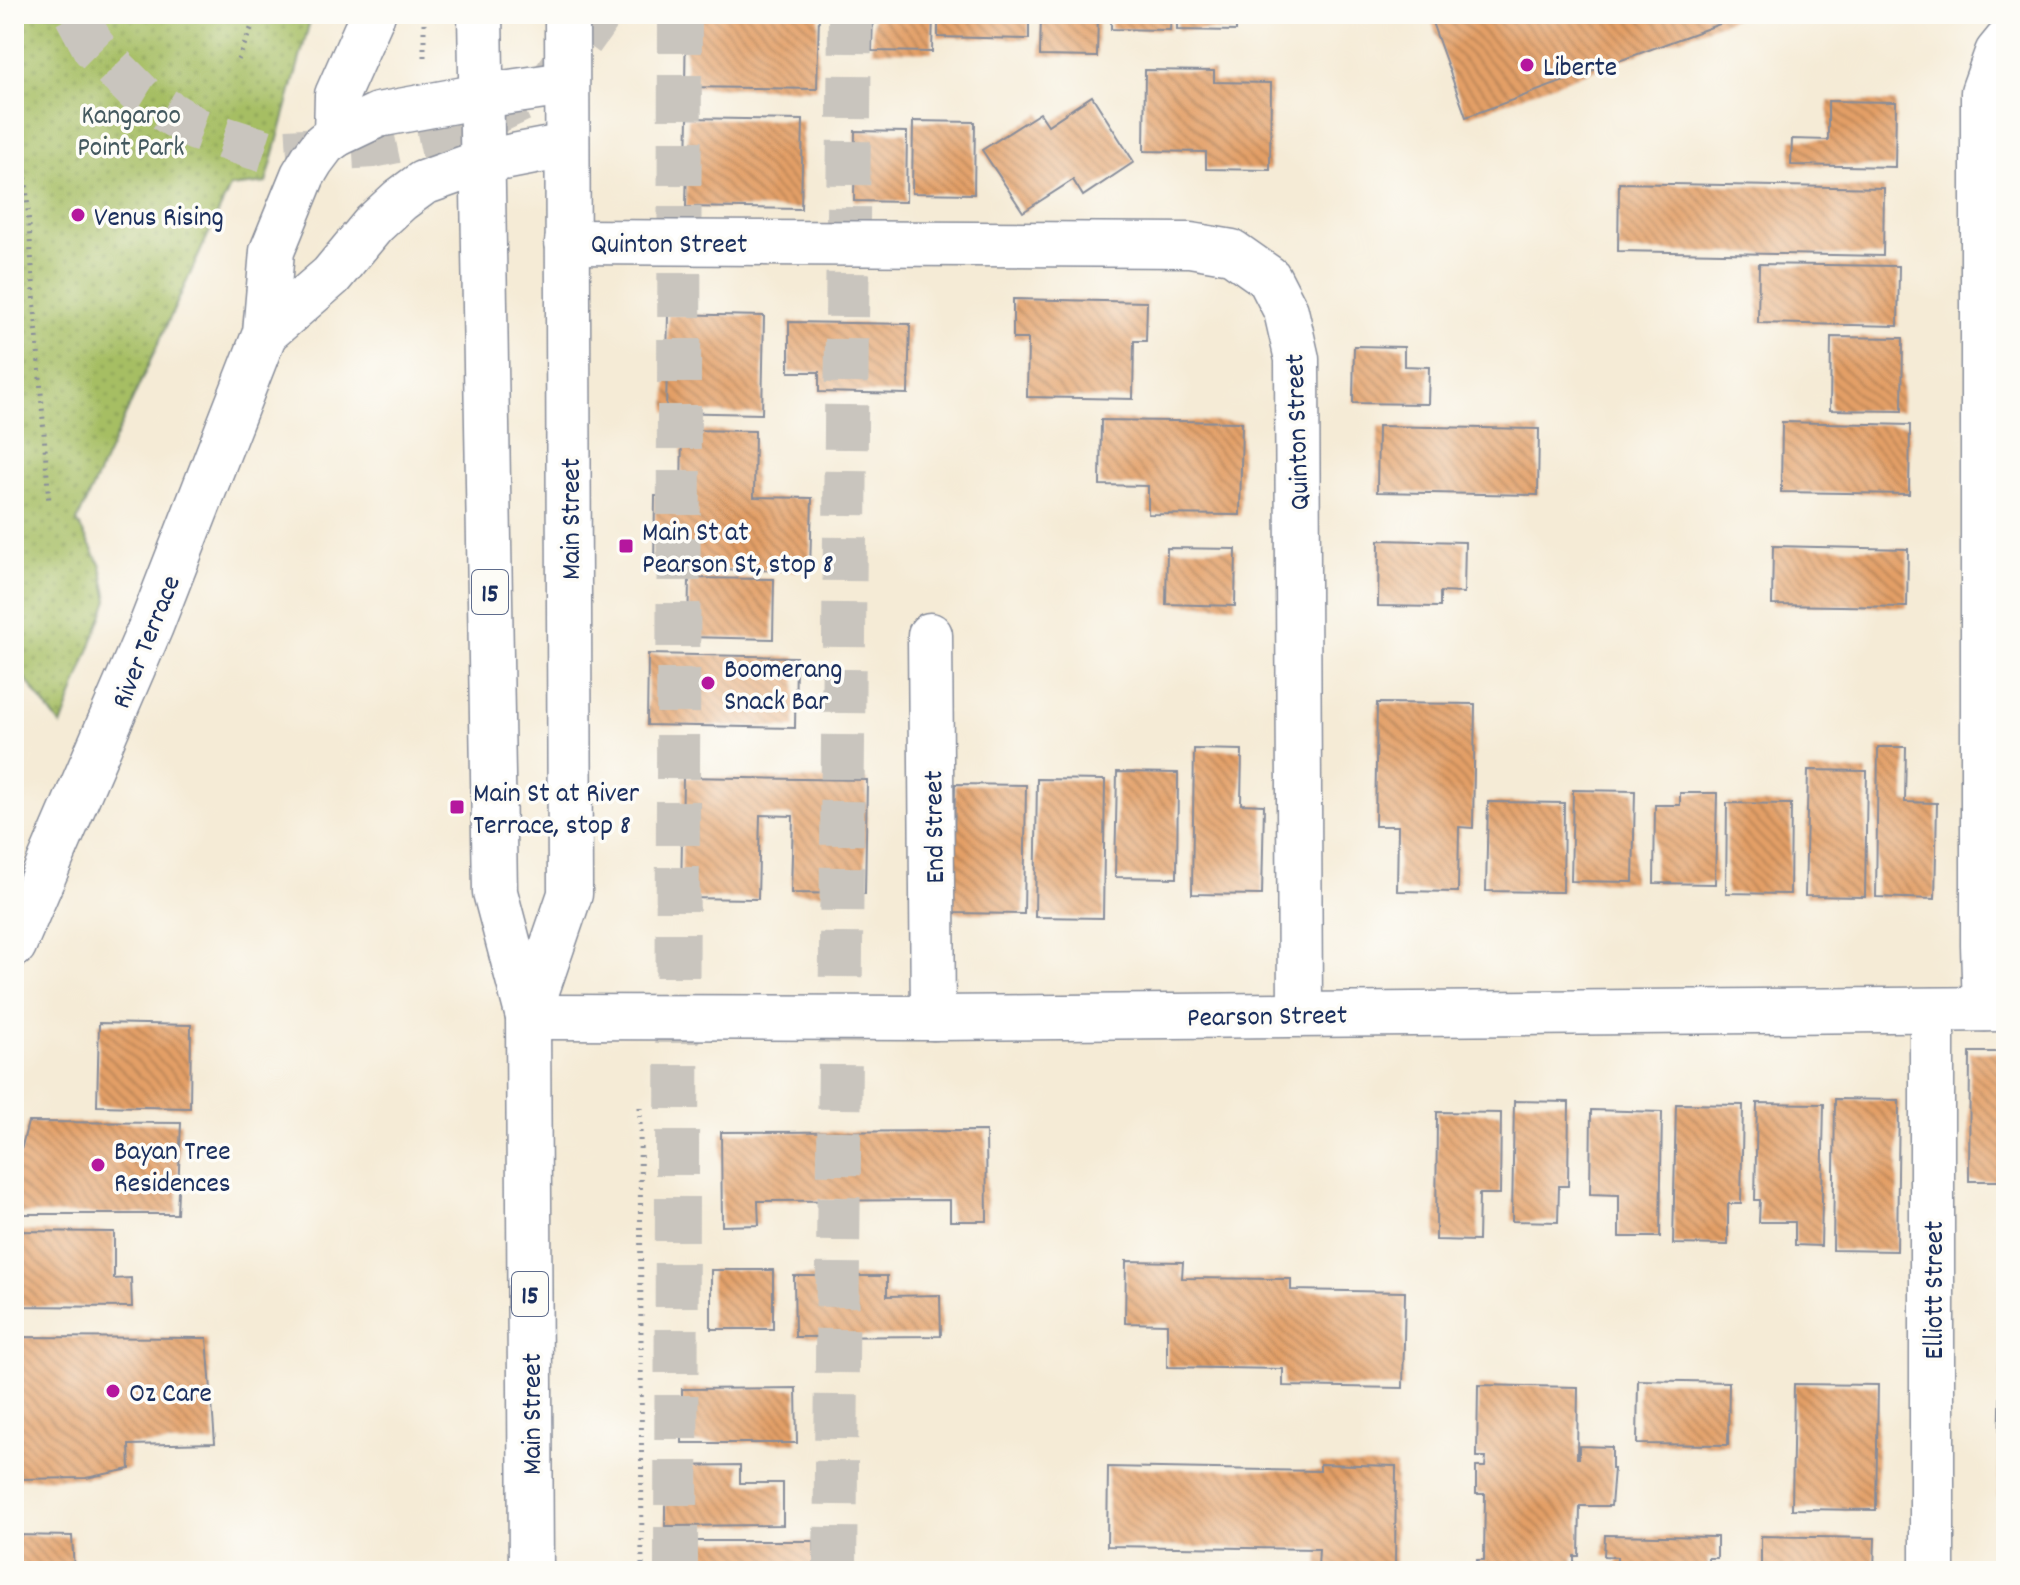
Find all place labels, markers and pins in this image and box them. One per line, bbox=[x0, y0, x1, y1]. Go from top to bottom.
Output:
place label: Liberte bbox=[1543, 50, 1617, 90]
marker: Liberte bbox=[1518, 56, 1536, 74]
place label: Venus Rising bbox=[94, 200, 224, 240]
marker: Venus Rising bbox=[69, 206, 87, 224]
place label: Main St at Pearson St, stop 8 bbox=[642, 515, 834, 587]
marker: Main St at Pearson St, stop 8 bbox=[617, 537, 635, 555]
place label: Boomerang Snack Bar bbox=[724, 652, 842, 724]
marker: Boomerang Snack Bar bbox=[699, 674, 717, 692]
place label: Main St at River Terrace, stop 8 bbox=[473, 776, 640, 848]
marker: Main St at River Terrace, stop 8 bbox=[448, 798, 466, 816]
place label: Bayan Tree Residences bbox=[114, 1134, 231, 1206]
marker: Bayan Tree Residences bbox=[89, 1156, 107, 1174]
place label: Oz Care bbox=[129, 1376, 212, 1416]
marker: Oz Care bbox=[104, 1382, 122, 1400]

